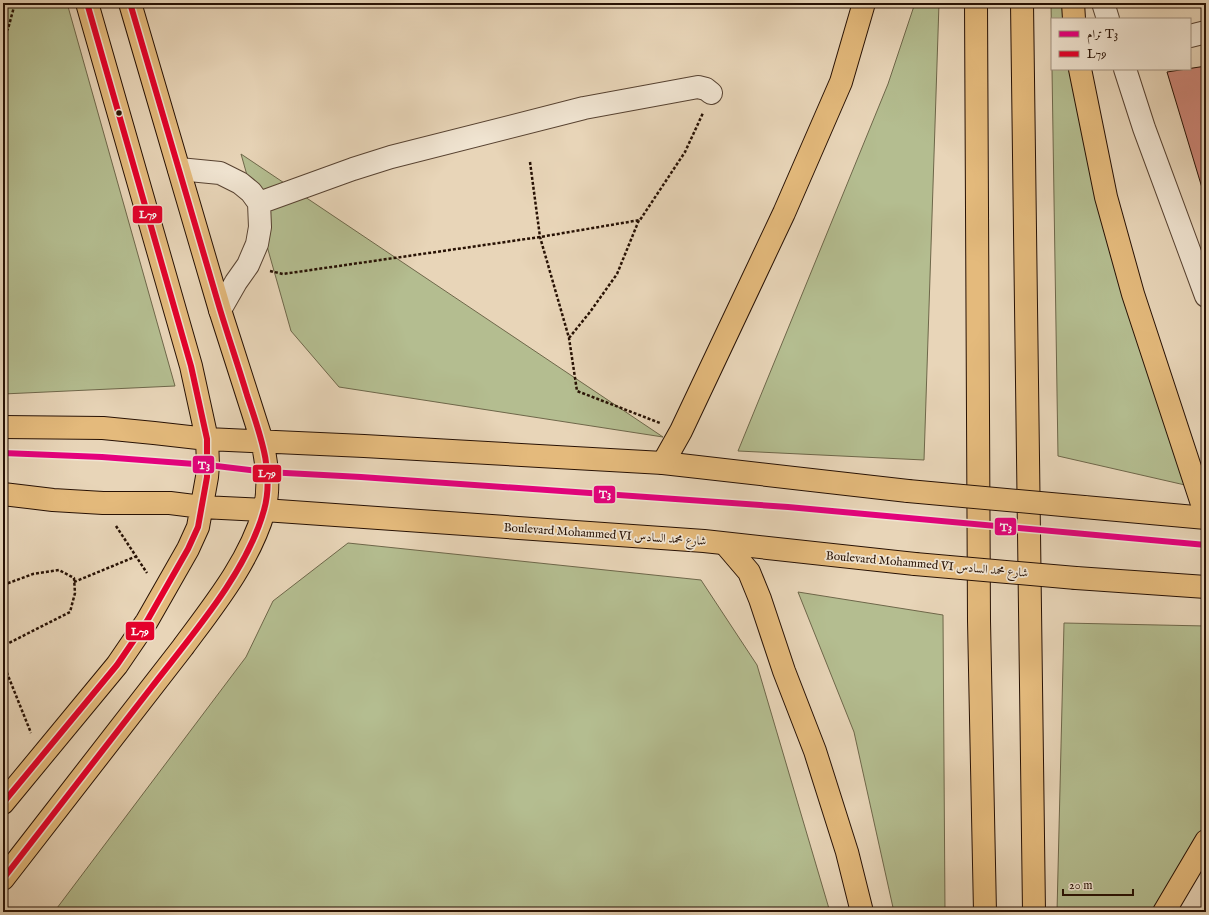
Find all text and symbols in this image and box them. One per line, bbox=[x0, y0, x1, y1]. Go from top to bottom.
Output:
legend bbox=[1051, 18, 1191, 70]
text: ترام T3 bbox=[1087, 27, 1118, 45]
text: L79 bbox=[1087, 47, 1106, 62]
unlabelled marker bbox=[114, 108, 124, 118]
line badge: L79 bbox=[132, 205, 163, 224]
text: L79 bbox=[138, 208, 157, 222]
line badge: T3 bbox=[192, 455, 215, 474]
text: T3 bbox=[197, 459, 210, 473]
line badge: L79 bbox=[252, 464, 282, 483]
text: L79 bbox=[257, 467, 276, 481]
line badge: T3 bbox=[593, 485, 616, 504]
text: T3 bbox=[598, 488, 611, 502]
line badge: T3 bbox=[994, 517, 1017, 536]
street label: Boulevard Mohammed VI شارع محمد السادس bbox=[503, 520, 707, 552]
text: T3 bbox=[999, 521, 1012, 535]
street label: Boulevard Mohammed VI شارع محمد السادس bbox=[825, 548, 1029, 584]
line badge: L79 bbox=[125, 621, 155, 641]
text: L79 bbox=[130, 625, 149, 639]
scale bar bbox=[1063, 871, 1133, 897]
text: 20 m bbox=[1069, 878, 1092, 893]

